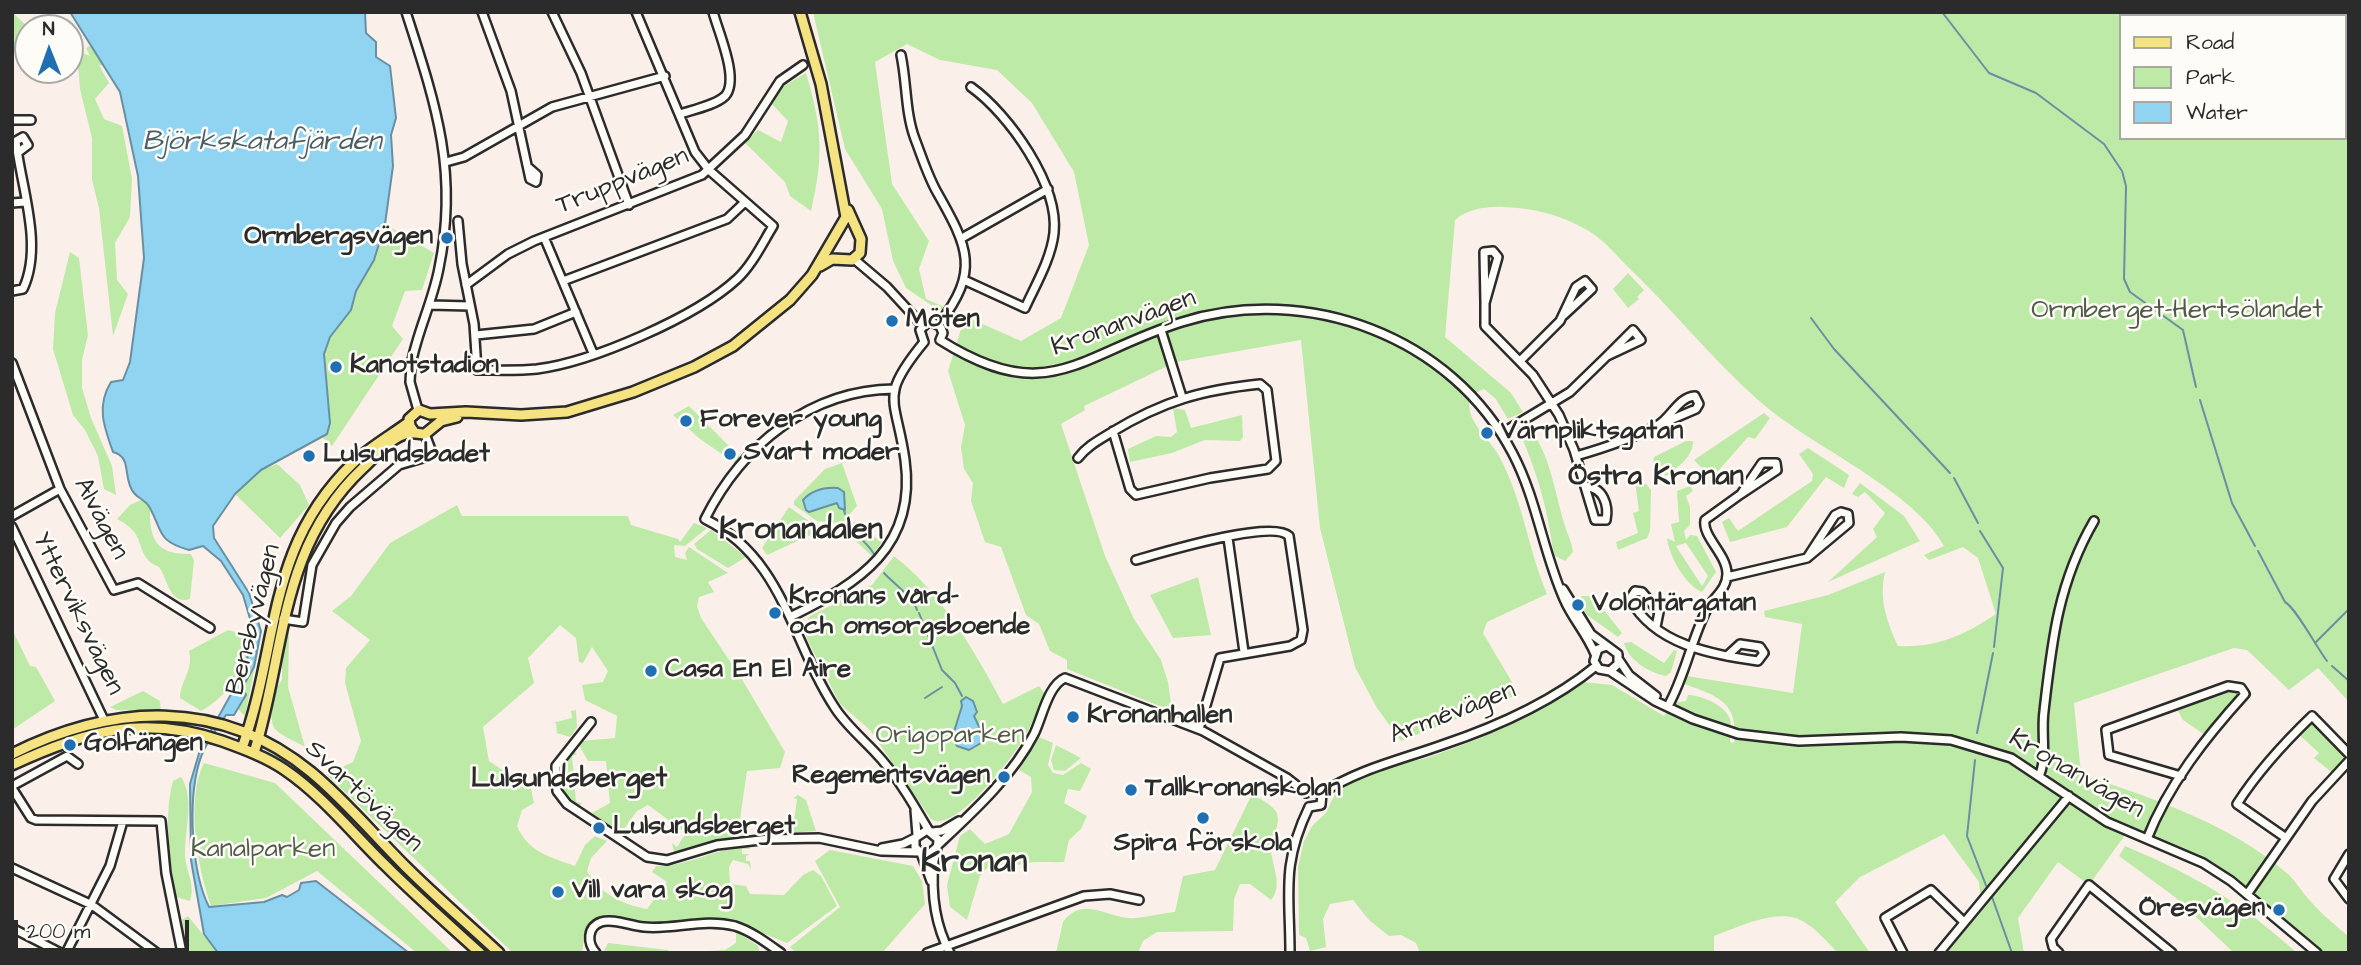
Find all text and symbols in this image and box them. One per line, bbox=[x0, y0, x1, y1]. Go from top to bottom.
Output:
north arrow bbox=[14, 14, 84, 84]
legend bbox=[2120, 14, 2347, 140]
text: N bbox=[42, 16, 55, 43]
text: Road bbox=[2186, 28, 2234, 57]
text: Park bbox=[2186, 63, 2235, 92]
text: Water bbox=[2186, 98, 2248, 127]
water label: Björkskatafjärden bbox=[142, 126, 382, 160]
street label: Truppvägen bbox=[552, 141, 694, 223]
place label: Ormbergsvägen bbox=[244, 222, 433, 254]
marker: Ormbergsvägen bbox=[439, 230, 455, 246]
street label: Kronanvägen bbox=[1048, 283, 1200, 365]
park label: Ormberget-Hertsölandet bbox=[2031, 296, 2323, 328]
place label: Möten bbox=[906, 305, 980, 337]
marker: Möten bbox=[884, 313, 900, 329]
place label: Kanotstadion bbox=[350, 351, 499, 383]
marker: Kanotstadion bbox=[328, 359, 344, 375]
place label: Forever young bbox=[700, 405, 882, 437]
marker: Forever young bbox=[678, 413, 694, 429]
place label: Värnpliktsgatan bbox=[1501, 417, 1683, 449]
marker: Värnpliktsgatan bbox=[1479, 425, 1495, 441]
place label: Svart moder bbox=[744, 438, 899, 470]
place label: Lulsundsbadet bbox=[323, 440, 490, 472]
marker: Svart moder bbox=[722, 446, 738, 462]
marker: Lulsundsbadet bbox=[301, 448, 317, 464]
district label: Östra Kronan bbox=[1568, 461, 1744, 495]
street label: Alvägen bbox=[66, 473, 134, 565]
district label: Kronandalen bbox=[719, 514, 883, 550]
street label: Ytterviksvägen bbox=[24, 528, 130, 700]
street label: Bensbyvägen bbox=[221, 541, 289, 699]
place label: Kronans vård- och omsorgsboende bbox=[789, 582, 1030, 644]
place label: Volontärgatan bbox=[1592, 589, 1756, 621]
marker: Volontärgatan bbox=[1570, 597, 1586, 613]
marker: Kronans vård- och omsorgsboende bbox=[767, 605, 783, 621]
place label: Casa En El Aire bbox=[665, 655, 851, 687]
marker: Casa En El Aire bbox=[643, 663, 659, 679]
street label: Armévägen bbox=[1386, 676, 1520, 752]
place label: Kronanhallen bbox=[1087, 701, 1232, 733]
marker: Kronanhallen bbox=[1065, 709, 1081, 725]
park label: Origoparken bbox=[876, 721, 1024, 753]
street label: Kronanvägen bbox=[2003, 724, 2149, 826]
place label: Golfängen bbox=[84, 729, 203, 761]
street label: Svartövägen bbox=[297, 734, 429, 860]
marker: Golfängen bbox=[62, 737, 78, 753]
place label: Regementsvägen bbox=[792, 761, 990, 793]
district label: Lulsundsberget bbox=[471, 763, 667, 797]
marker: Regementsvägen bbox=[996, 769, 1012, 785]
place label: Tallkronanskolan bbox=[1145, 774, 1341, 806]
marker: Tallkronanskolan bbox=[1123, 782, 1139, 798]
marker: Spira förskola bbox=[1195, 810, 1211, 826]
place label: Lulsundsberget bbox=[613, 812, 795, 844]
marker: Lulsundsberget bbox=[591, 820, 607, 836]
place label: Spira förskola bbox=[1114, 829, 1292, 861]
park label: Kanalparken bbox=[191, 835, 335, 867]
district label: Kronan bbox=[921, 844, 1027, 884]
place label: Vill vara skog bbox=[572, 876, 733, 908]
marker: Vill vara skog bbox=[550, 884, 566, 900]
place label: Öresvägen bbox=[2139, 894, 2265, 926]
marker: Öresvägen bbox=[2271, 902, 2287, 918]
scale bar bbox=[18, 906, 192, 950]
text: 200 m bbox=[27, 917, 90, 946]

